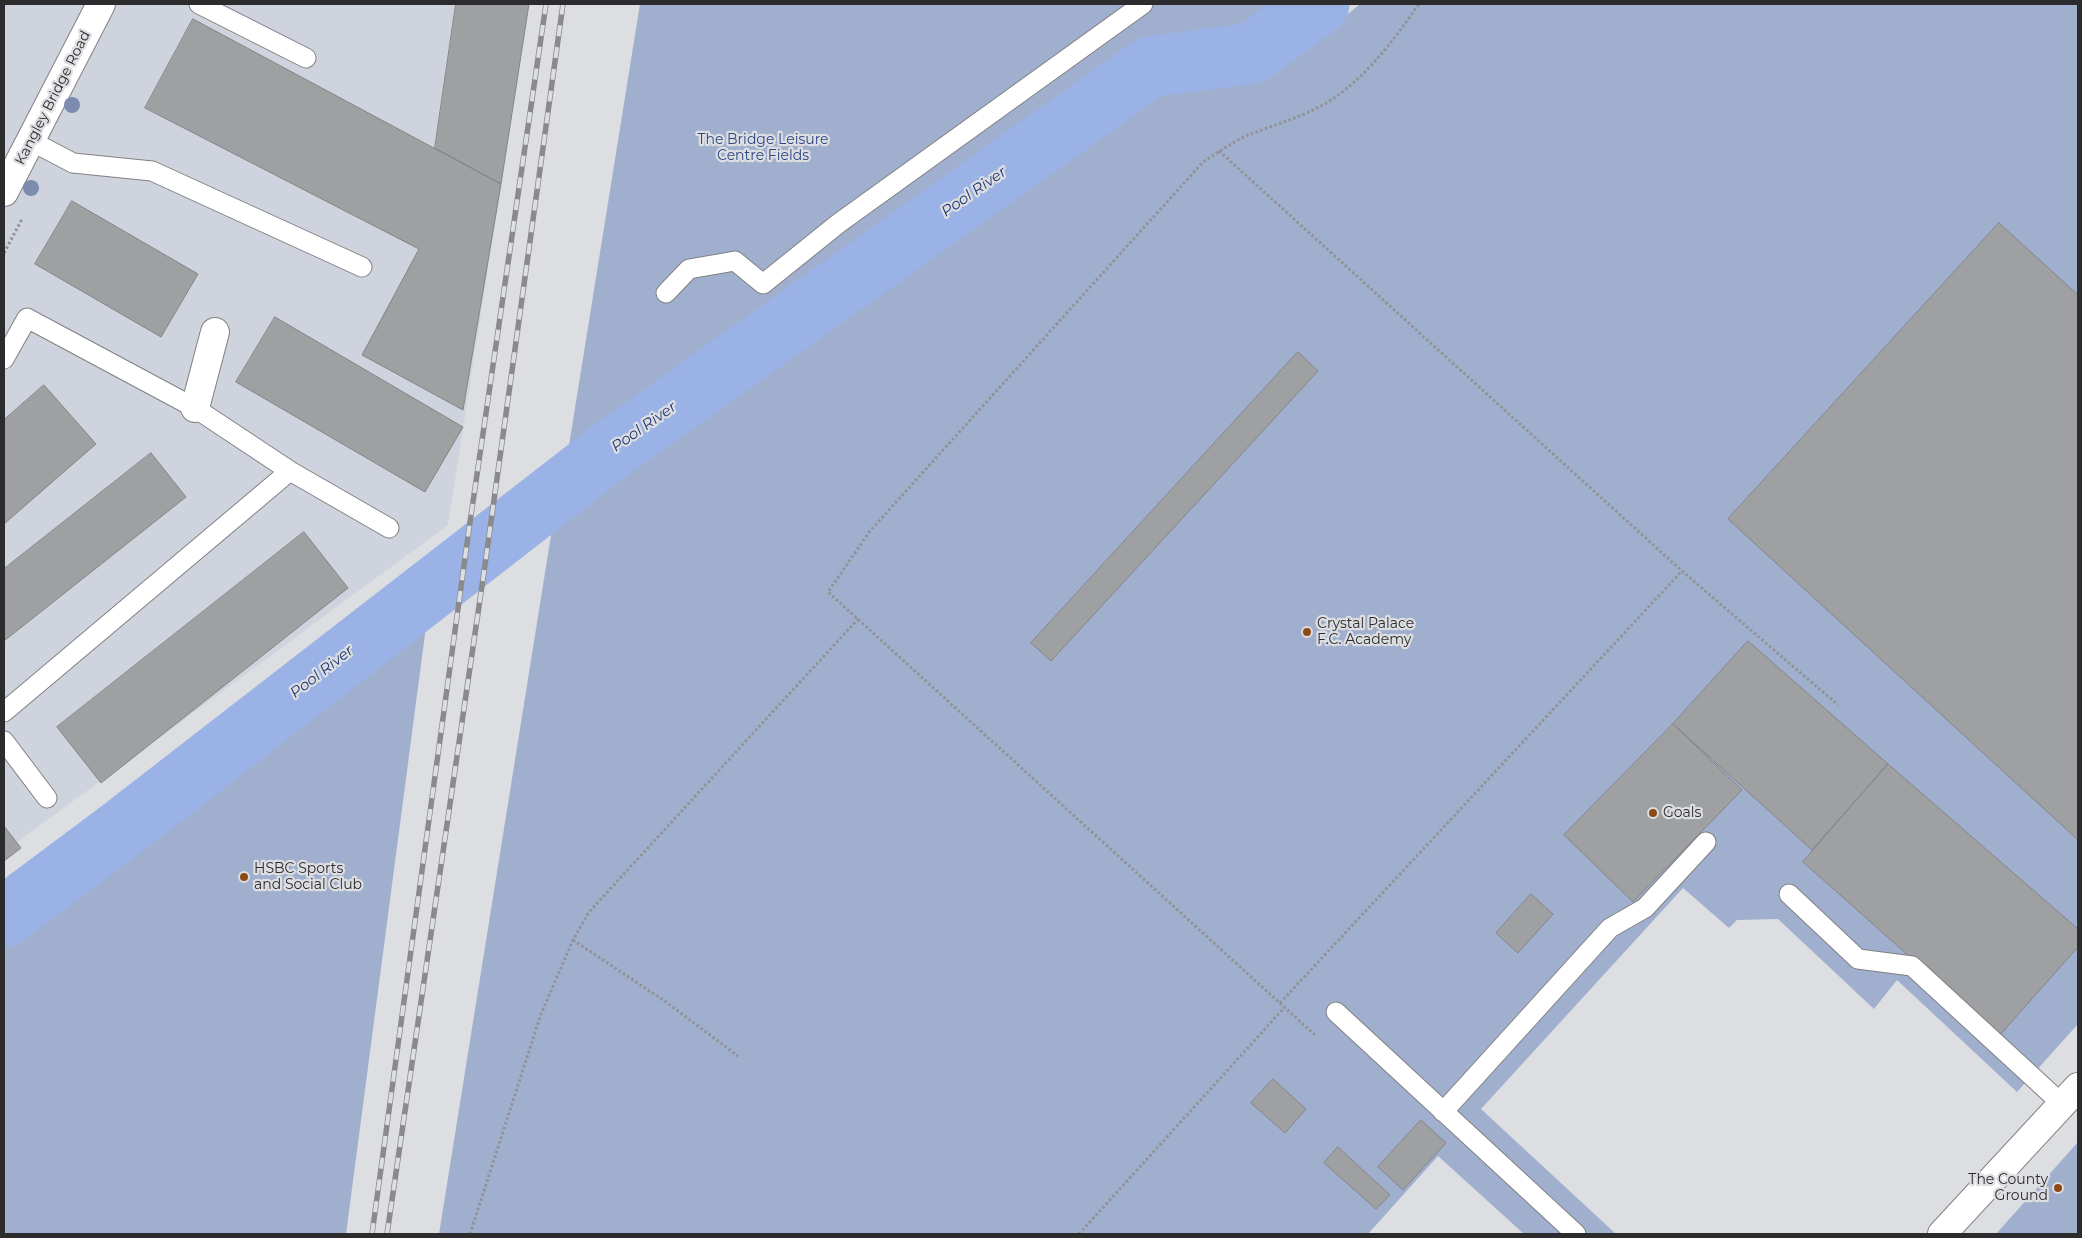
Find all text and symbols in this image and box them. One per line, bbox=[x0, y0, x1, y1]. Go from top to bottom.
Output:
street label: Kangley Bridge Road bbox=[12, 28, 94, 168]
park label: The Bridge Leisure Centre Fields bbox=[697, 132, 829, 164]
water label: Pool River bbox=[938, 163, 1010, 221]
water label: Pool River bbox=[608, 398, 680, 456]
place label: Crystal Palace F.C. Academy bbox=[1317, 616, 1414, 648]
marker: Crystal Palace F.C. Academy bbox=[1301, 626, 1313, 638]
water label: Pool River bbox=[287, 642, 357, 702]
place label: Goals bbox=[1663, 805, 1701, 821]
marker: Goals bbox=[1647, 807, 1659, 819]
place label: HSBC Sports and Social Club bbox=[254, 861, 362, 894]
marker: HSBC Sports and Social Club bbox=[238, 871, 250, 883]
place label: The County Ground bbox=[1968, 1172, 2048, 1204]
marker: The County Ground bbox=[2052, 1182, 2064, 1194]

